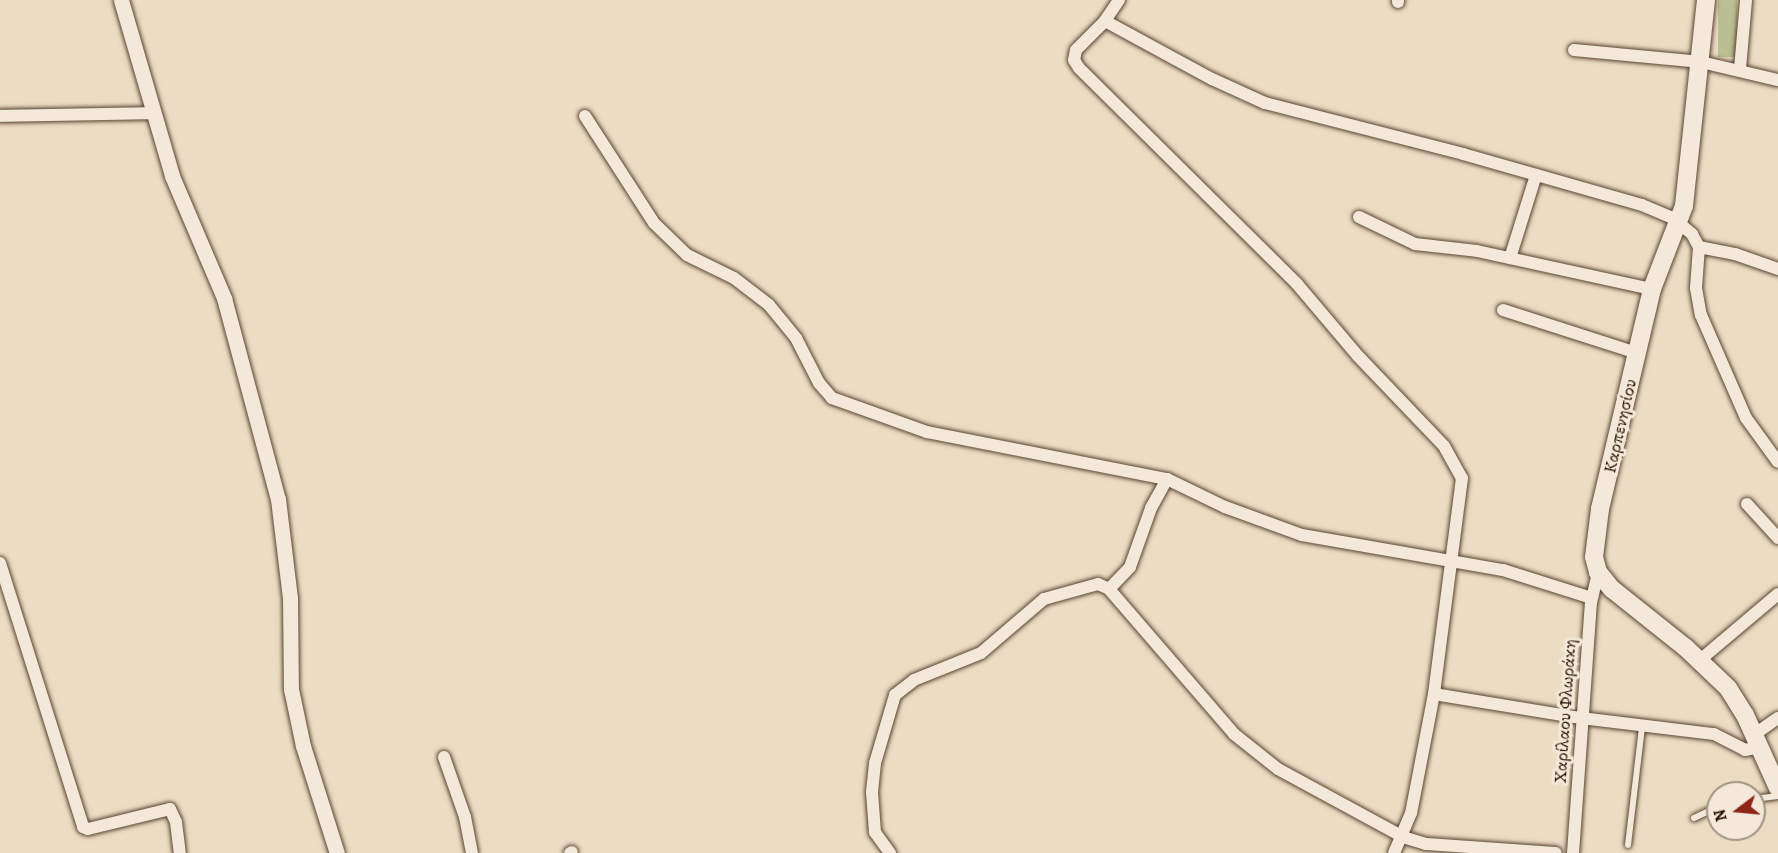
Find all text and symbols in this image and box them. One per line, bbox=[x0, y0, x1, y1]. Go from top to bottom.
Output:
street label: Καρπενησίου bbox=[1599, 377, 1641, 475]
street label: Χαρίλαου Φλωράκη bbox=[1549, 638, 1581, 784]
north arrow bbox=[1706, 781, 1766, 841]
text: N bbox=[1708, 807, 1733, 824]

